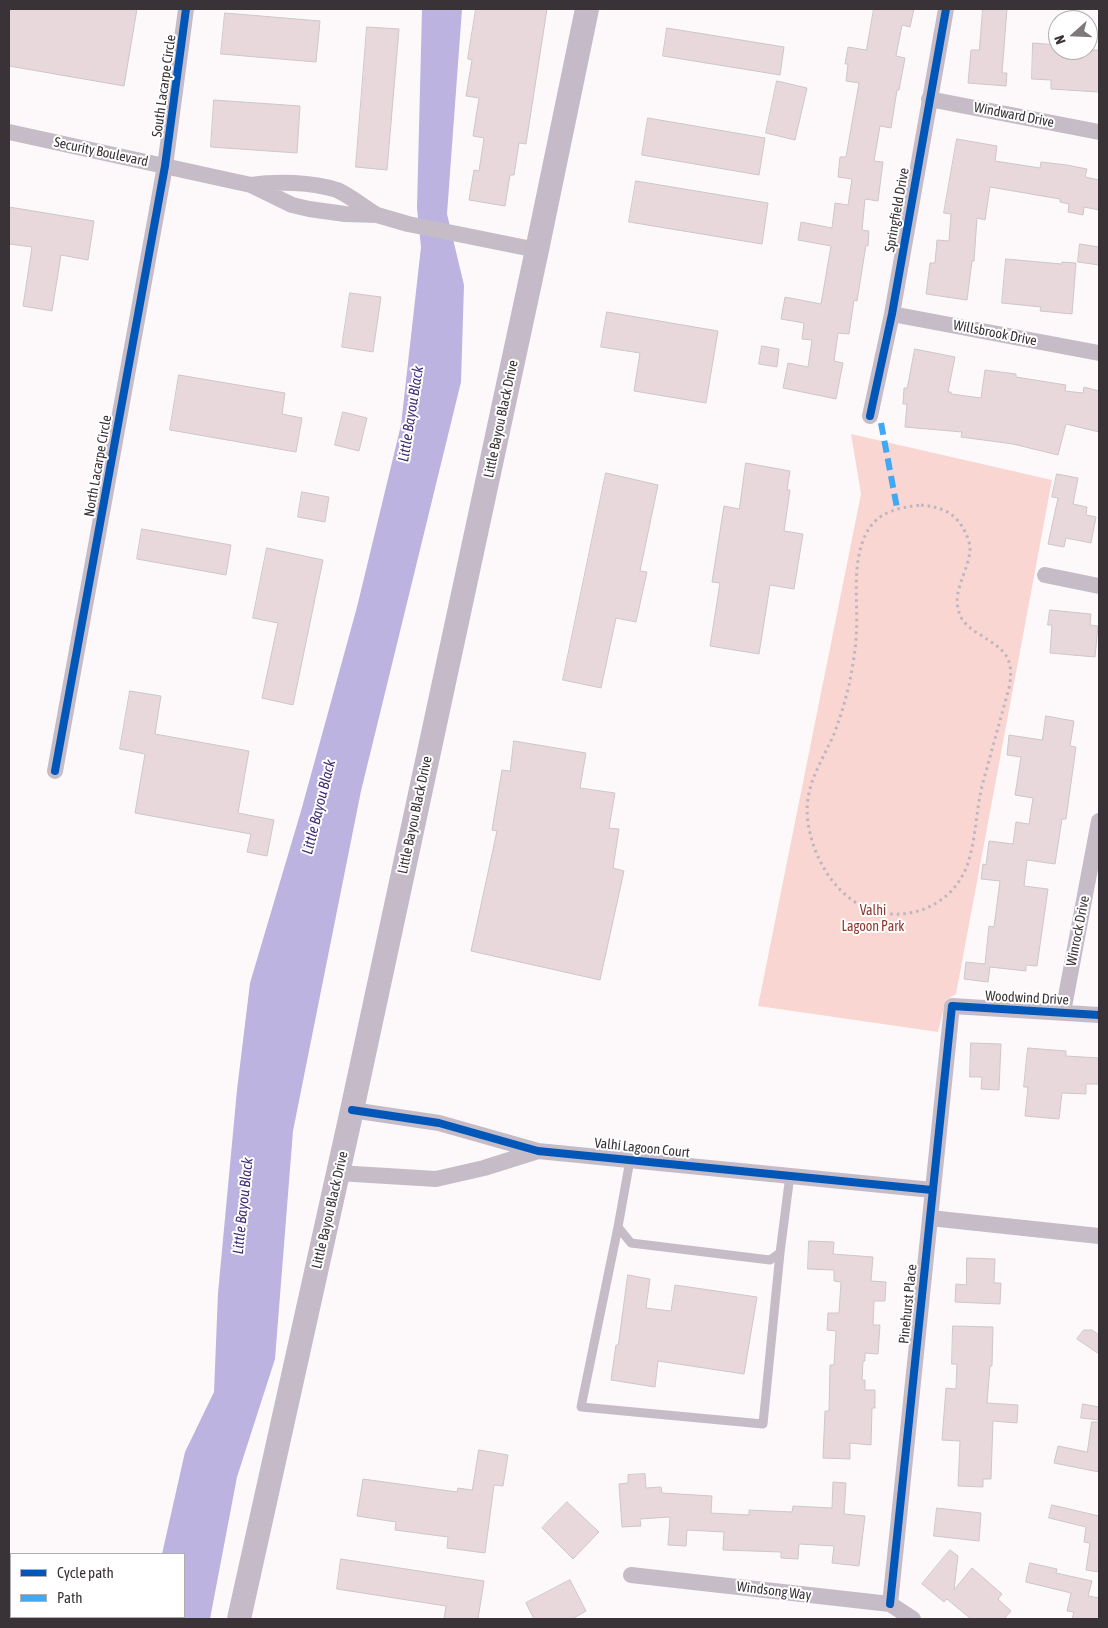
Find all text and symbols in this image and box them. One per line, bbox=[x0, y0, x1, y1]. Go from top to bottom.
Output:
north arrow bbox=[1048, 10, 1098, 60]
text: N bbox=[1051, 33, 1069, 46]
street label: South Lacarpe Circle bbox=[148, 34, 180, 138]
street label: Windward Drive bbox=[972, 99, 1056, 131]
street label: Security Boulevard bbox=[52, 134, 150, 170]
street label: Springfield Drive bbox=[881, 166, 913, 254]
street label: Willsbrook Drive bbox=[952, 317, 1038, 349]
street label: Little Bayou Black Drive bbox=[480, 359, 522, 479]
water label: Little Bayou Black bbox=[395, 365, 427, 463]
street label: North Lacarpe Circle bbox=[81, 414, 115, 518]
street label: Little Bayou Black Drive bbox=[394, 755, 436, 875]
water label: Little Bayou Black bbox=[299, 758, 339, 856]
street label: Winrock Drive bbox=[1063, 894, 1093, 968]
park label: Valhi Lagoon Park bbox=[842, 903, 904, 936]
street label: Woodwind Drive bbox=[985, 987, 1069, 1009]
street label: Valhi Lagoon Court bbox=[593, 1135, 691, 1161]
street label: Little Bayou Black Drive bbox=[308, 1150, 352, 1270]
water label: Little Bayou Black bbox=[229, 1157, 257, 1255]
street label: Pinehurst Place bbox=[895, 1263, 921, 1345]
legend bbox=[10, 1553, 185, 1618]
text: Cycle path bbox=[57, 1564, 114, 1581]
street label: Windsong Way bbox=[736, 1578, 812, 1604]
text: Path bbox=[57, 1589, 83, 1606]

